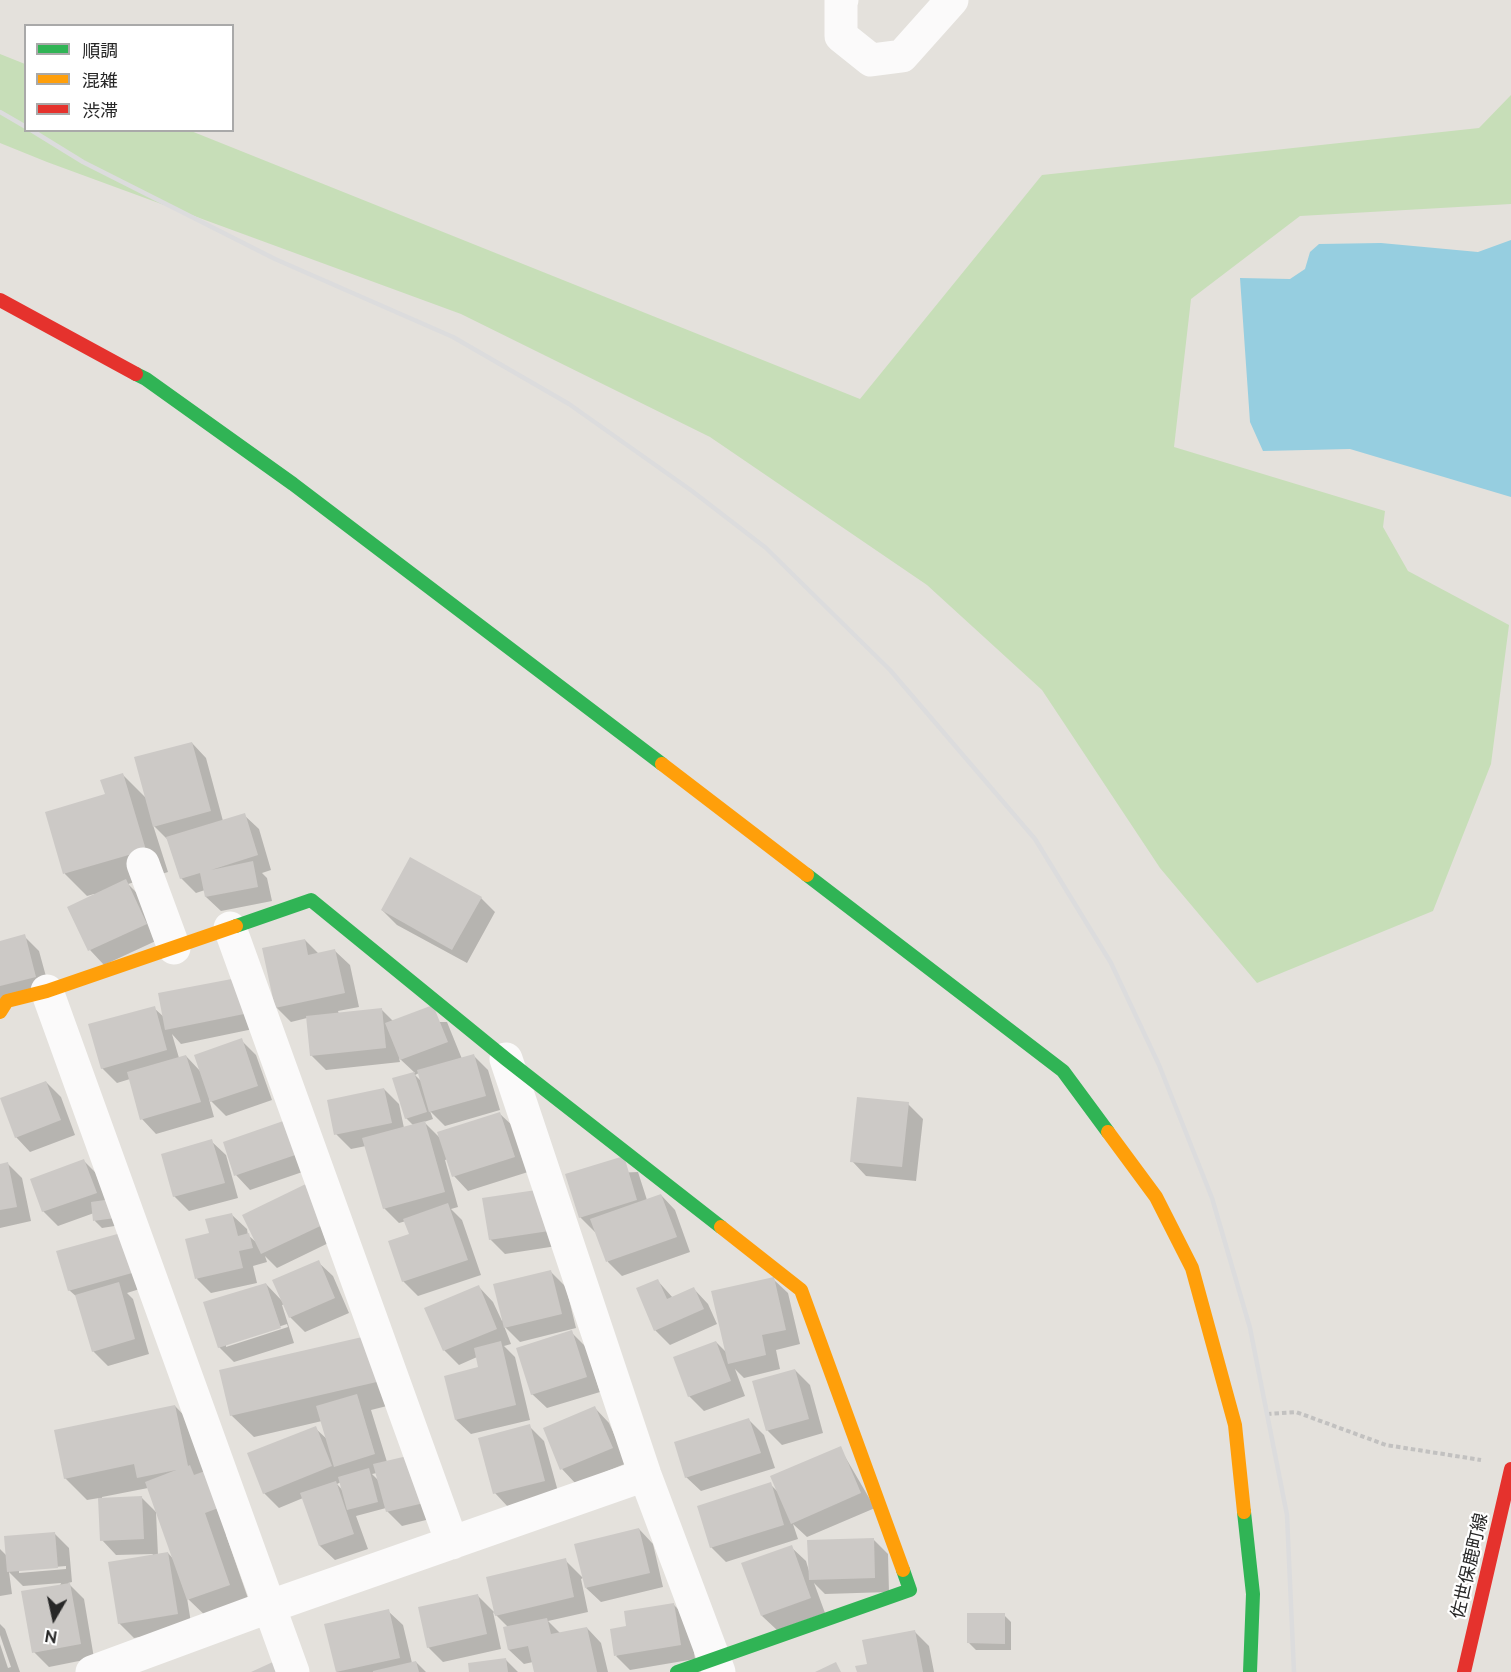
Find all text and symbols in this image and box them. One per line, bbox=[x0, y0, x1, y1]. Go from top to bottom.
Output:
legend bbox=[24, 24, 234, 132]
text: 順調 bbox=[82, 40, 118, 61]
text: 混雑 bbox=[82, 70, 118, 91]
text: 渋滞 bbox=[82, 100, 118, 121]
street label: 佐世保鹿町線 bbox=[1447, 1511, 1493, 1621]
north arrow bbox=[24, 1588, 84, 1648]
text: N bbox=[44, 1626, 59, 1647]

